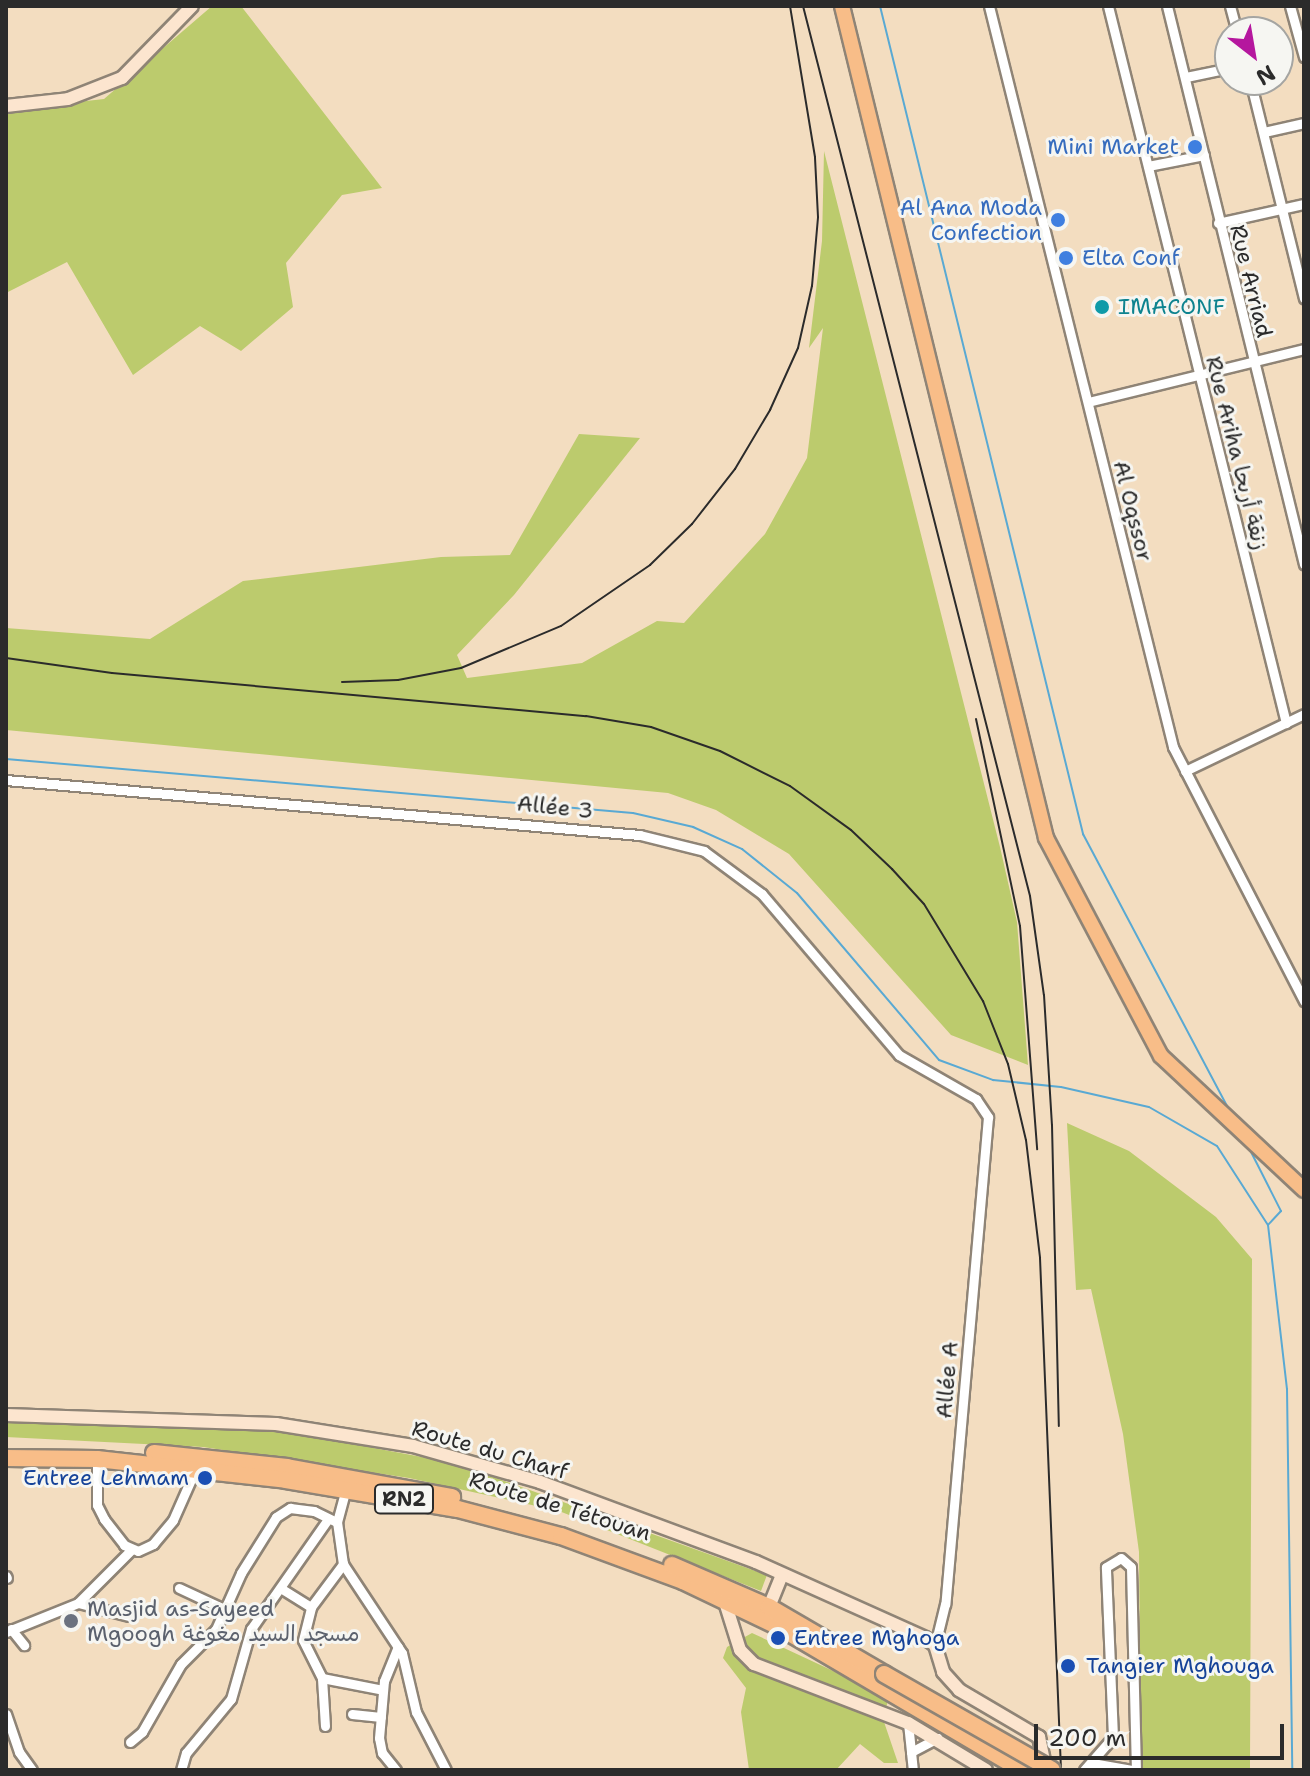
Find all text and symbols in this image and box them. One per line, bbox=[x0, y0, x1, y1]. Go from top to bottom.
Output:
north arrow bbox=[1214, 16, 1294, 96]
text: N bbox=[1251, 58, 1281, 92]
place label: Mini Market bbox=[1047, 134, 1179, 160]
marker: Mini Market bbox=[1186, 138, 1204, 156]
place label: Al Ana Moda Confection bbox=[900, 194, 1042, 246]
marker: Al Ana Moda Confection bbox=[1049, 211, 1067, 229]
street label: Rue Arriad bbox=[1224, 222, 1278, 340]
place label: Elta Conf bbox=[1082, 245, 1180, 271]
marker: Elta Conf bbox=[1057, 249, 1075, 267]
place label: IMACONF bbox=[1118, 294, 1225, 320]
marker: IMACONF bbox=[1093, 298, 1111, 316]
street label: Rue Ariha زنقة أريحا bbox=[1200, 353, 1274, 553]
street label: Al Oqssor bbox=[1108, 458, 1158, 564]
street label: Allée 3 bbox=[516, 790, 594, 824]
street label: Allée A bbox=[930, 1340, 964, 1420]
street label: Route du Charf bbox=[409, 1415, 571, 1485]
place label: Entree Lehmam bbox=[23, 1465, 189, 1491]
street label: Route de Tétouan bbox=[466, 1466, 654, 1546]
marker: Entree Lehmam bbox=[196, 1469, 214, 1487]
road number: RN2 bbox=[372, 1483, 436, 1515]
place label: Masjid as-Sayeed Mgoogh مسجد السيد مغوغة bbox=[87, 1595, 360, 1646]
marker: Masjid as-Sayeed Mgoogh مسجد السيد مغوغة bbox=[62, 1612, 80, 1630]
place label: Entree Mghoga bbox=[794, 1625, 959, 1651]
marker: Entree Mghoga bbox=[769, 1629, 787, 1647]
place label: Tangier Mghouga bbox=[1086, 1653, 1274, 1679]
marker: Tangier Mghouga bbox=[1057, 1655, 1079, 1677]
scale bar bbox=[1038, 1708, 1288, 1758]
text: 200 m bbox=[1048, 1722, 1126, 1754]

